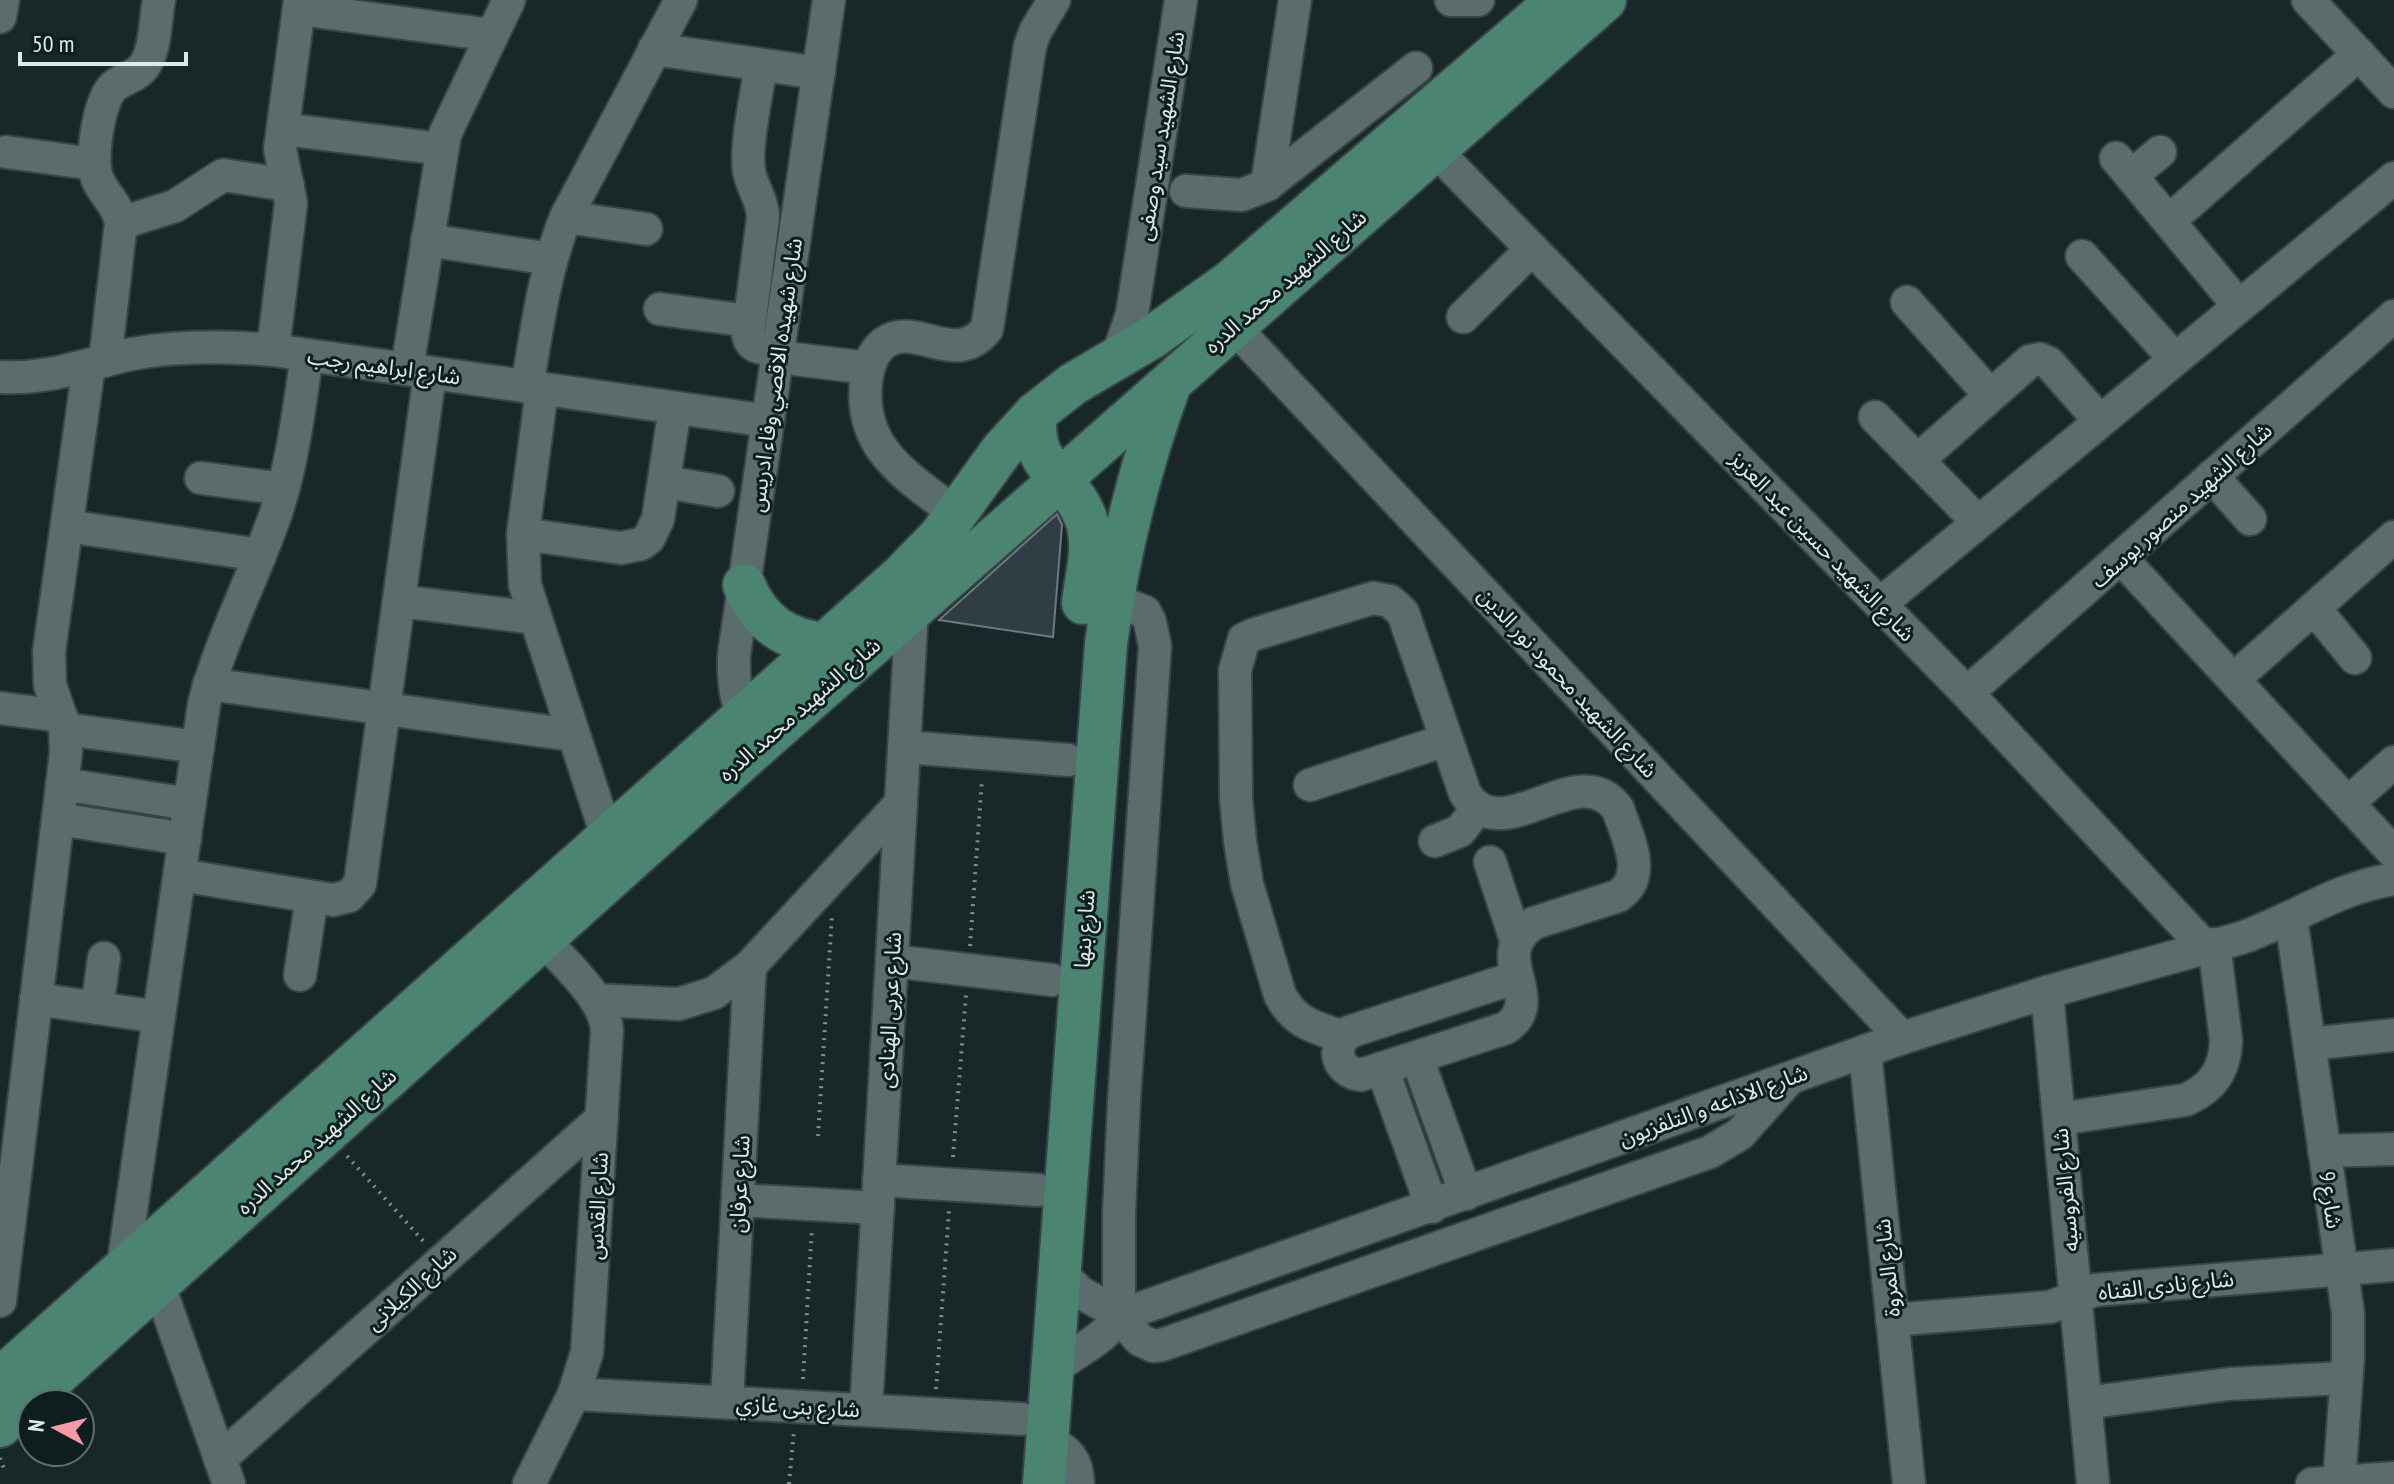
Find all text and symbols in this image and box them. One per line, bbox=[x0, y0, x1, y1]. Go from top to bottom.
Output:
scale bar bbox=[20, 16, 186, 66]
text: 50 m bbox=[32, 28, 74, 59]
street label: شارع الشهيد سيد وصفى bbox=[1130, 29, 1193, 243]
street label: شارع الشهيد محمد الدره bbox=[1198, 203, 1374, 362]
street label: شارع شهيده الاقصي وفاء ادريس bbox=[742, 236, 811, 514]
street label: شارع ابراهيم رجب bbox=[305, 341, 462, 394]
street label: شارع الشهيد منصور يوسف bbox=[2085, 416, 2279, 596]
street label: شارع الشهيد حسين عبد العزيز bbox=[1722, 444, 1921, 649]
street label: شارع الشهيد محمود نور الدين bbox=[1470, 581, 1664, 785]
street label: شارع الشهيد محمد الدره bbox=[712, 631, 888, 790]
street label: شارع بنها bbox=[1067, 889, 1104, 969]
street label: شارع عربى الهنادى bbox=[871, 931, 910, 1089]
street label: شارع الاذاعه و التلفزيون bbox=[1615, 1058, 1812, 1155]
street label: شارع الشهيد محمد الدره bbox=[230, 1062, 404, 1223]
street label: شارع الفروسيه bbox=[2046, 1127, 2087, 1253]
street label: شارع عرفان bbox=[722, 1134, 759, 1234]
street label: شارع القدس bbox=[580, 1151, 617, 1261]
street label: شارع 9 bbox=[2310, 1170, 2349, 1231]
street label: شارع المروة bbox=[1868, 1217, 1909, 1319]
street label: شارع الكيلانى bbox=[360, 1240, 464, 1338]
street label: شارع نادى القناه bbox=[2097, 1264, 2236, 1309]
north arrow bbox=[16, 1388, 96, 1468]
street label: شارع بنى غازي bbox=[735, 1389, 861, 1426]
text: N bbox=[22, 1418, 51, 1433]

